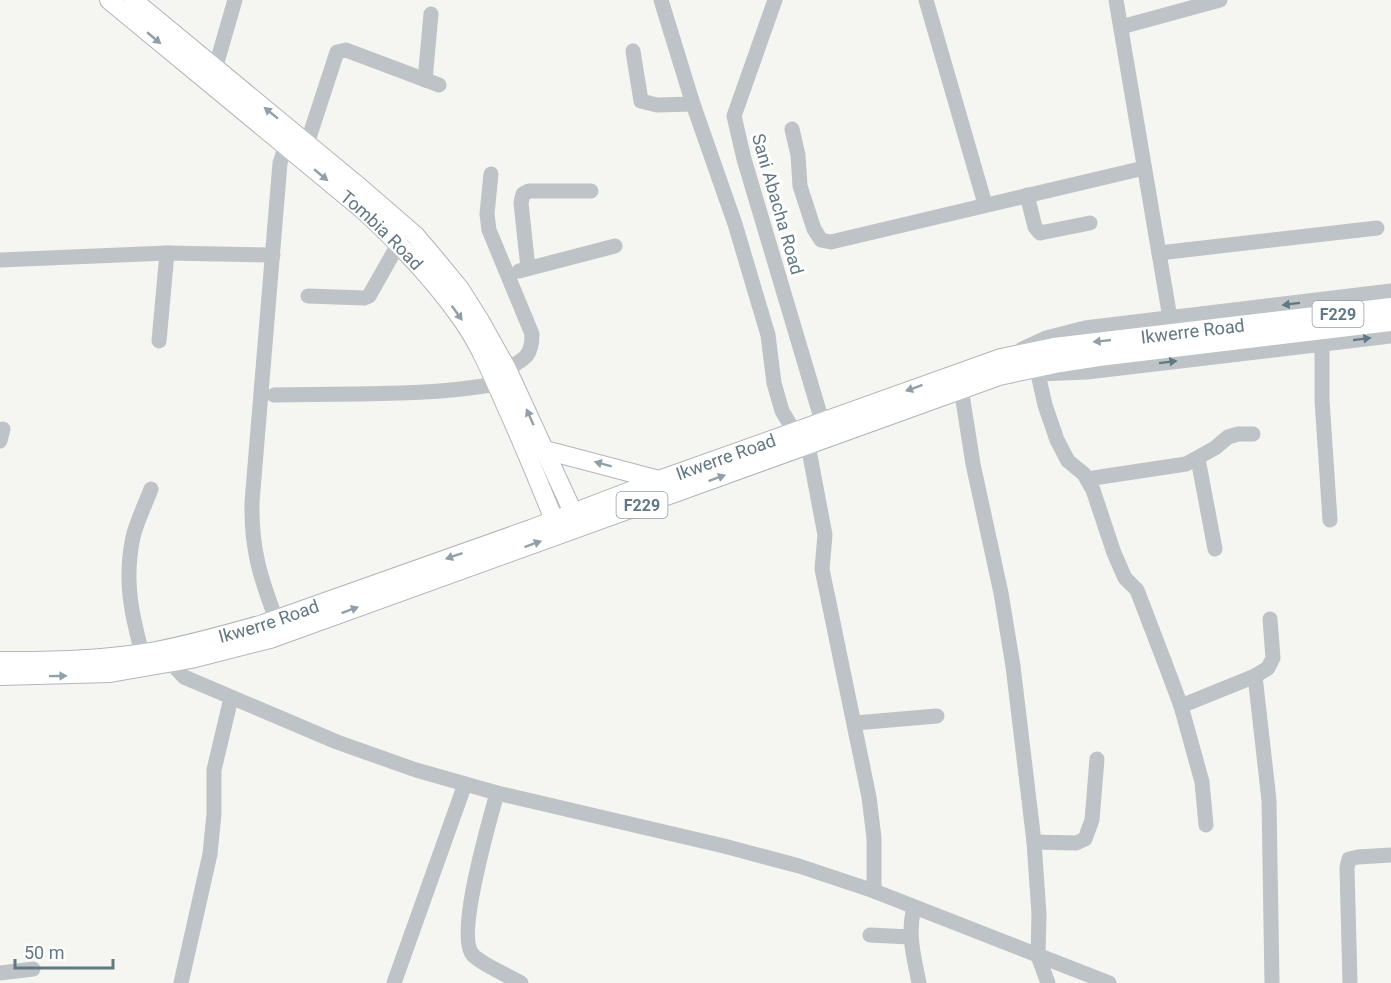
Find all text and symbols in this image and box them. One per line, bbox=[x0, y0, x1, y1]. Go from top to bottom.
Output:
one-way arrow bbox=[146, 31, 162, 44]
one-way arrow bbox=[263, 108, 278, 120]
street label: Sani Abacha Road bbox=[748, 131, 808, 277]
one-way arrow bbox=[313, 168, 329, 181]
street label: Tombia Road bbox=[337, 186, 428, 274]
one-way arrow bbox=[1282, 299, 1301, 309]
road number: F229 bbox=[1312, 301, 1364, 327]
one-way arrow bbox=[451, 305, 463, 321]
street label: Ikwerre Road bbox=[1139, 314, 1246, 347]
one-way arrow bbox=[1352, 334, 1371, 344]
one-way arrow bbox=[1092, 336, 1111, 346]
one-way arrow bbox=[1159, 358, 1178, 367]
one-way arrow bbox=[904, 384, 922, 394]
one-way arrow bbox=[525, 407, 535, 425]
street label: Ikwerre Road bbox=[673, 429, 778, 484]
one-way arrow bbox=[593, 459, 612, 469]
one-way arrow bbox=[708, 473, 726, 483]
road number: F229 bbox=[616, 492, 668, 518]
one-way arrow bbox=[524, 539, 542, 549]
one-way arrow bbox=[445, 552, 463, 562]
street label: Ikwerre Road bbox=[216, 595, 322, 646]
one-way arrow bbox=[341, 605, 359, 615]
one-way arrow bbox=[49, 671, 68, 680]
scale bar bbox=[15, 932, 112, 970]
text: 50 m bbox=[24, 942, 64, 963]

